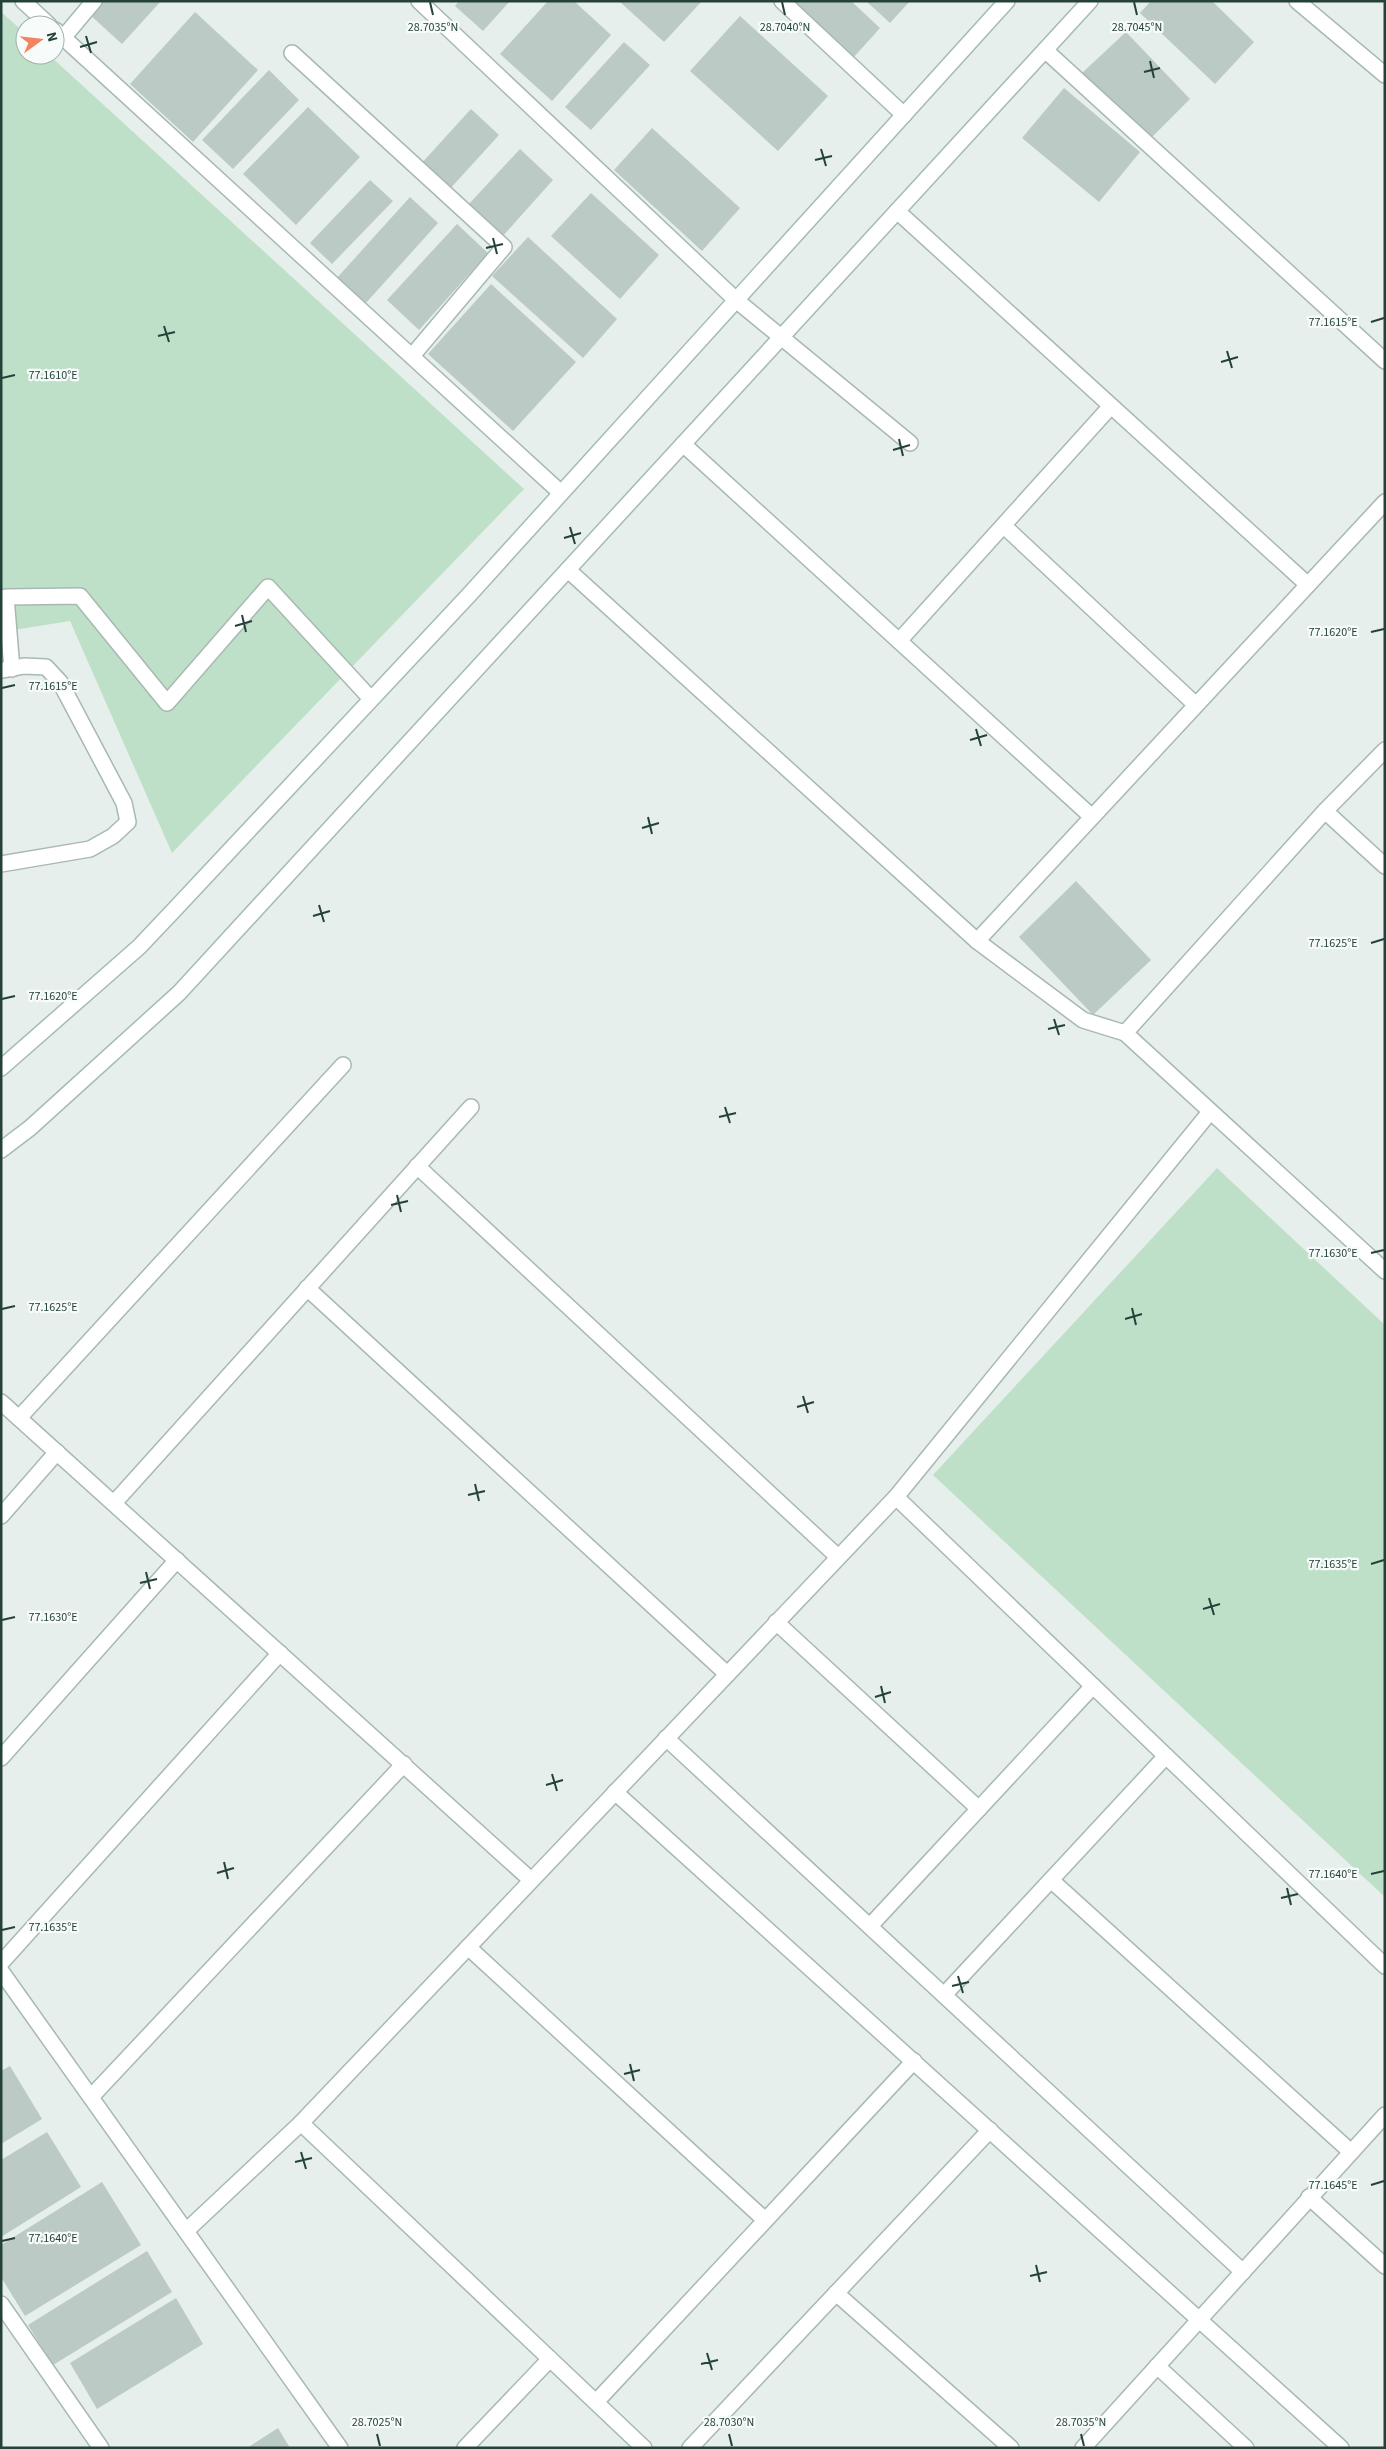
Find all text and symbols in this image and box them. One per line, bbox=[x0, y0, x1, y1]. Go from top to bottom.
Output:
north arrow bbox=[15, 15, 65, 65]
text: 28.7035°N bbox=[408, 19, 458, 36]
text: 28.7040°N bbox=[760, 19, 810, 36]
text: 28.7045°N bbox=[1112, 19, 1162, 36]
text: N bbox=[41, 30, 62, 44]
text: 77.1615°E bbox=[1308, 314, 1358, 331]
text: 77.1610°E bbox=[28, 367, 78, 384]
text: 77.1620°E bbox=[1308, 624, 1358, 641]
text: 77.1615°E bbox=[28, 678, 78, 695]
text: 77.1625°E bbox=[1308, 935, 1358, 952]
text: 77.1620°E bbox=[28, 988, 78, 1005]
text: 77.1630°E bbox=[1308, 1245, 1358, 1262]
text: 77.1625°E bbox=[28, 1299, 78, 1316]
text: 77.1635°E bbox=[1308, 1556, 1358, 1573]
text: 77.1630°E bbox=[28, 1609, 78, 1626]
text: 77.1640°E bbox=[1308, 1866, 1358, 1883]
text: 77.1635°E bbox=[28, 1919, 78, 1936]
text: 77.1645°E bbox=[1308, 2177, 1358, 2194]
text: 77.1640°E bbox=[28, 2230, 78, 2247]
text: 28.7025°N bbox=[352, 2414, 402, 2431]
text: 28.7030°N bbox=[704, 2414, 754, 2431]
text: 28.7035°N bbox=[1056, 2414, 1106, 2431]

